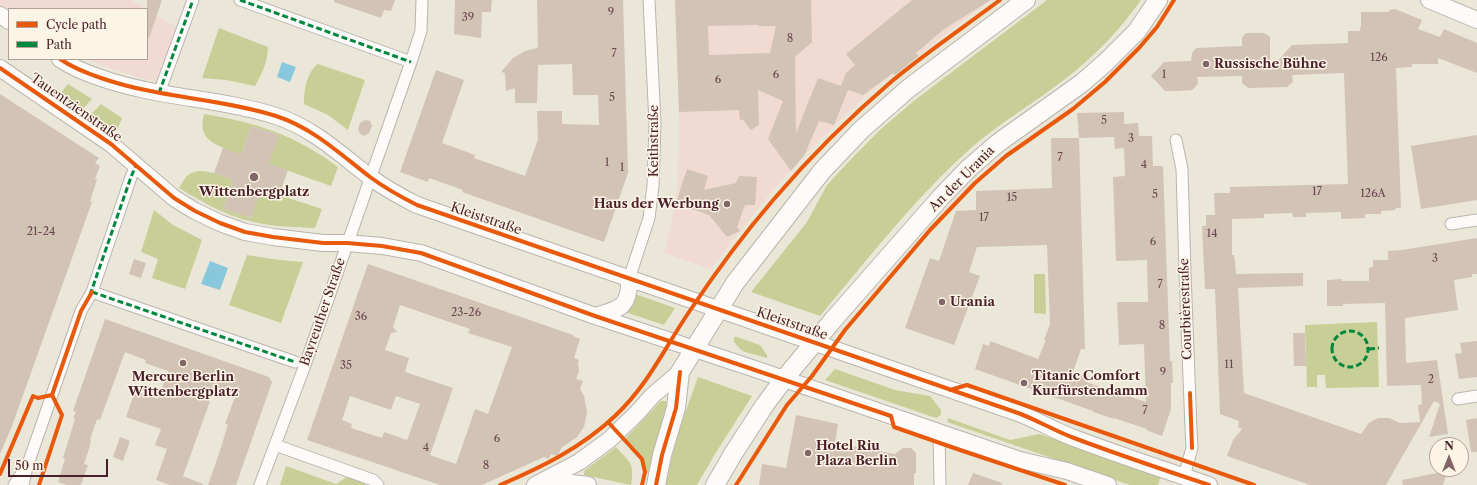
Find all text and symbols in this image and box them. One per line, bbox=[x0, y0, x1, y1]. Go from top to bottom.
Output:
house number: 9 bbox=[608, 6, 614, 20]
legend bbox=[8, 8, 148, 60]
house number: 39 bbox=[462, 11, 474, 25]
text: Cycle path bbox=[46, 17, 107, 32]
house number: 8 bbox=[787, 32, 793, 46]
text: Path bbox=[46, 37, 72, 52]
house number: 7 bbox=[611, 47, 617, 61]
house number: 126 bbox=[1370, 51, 1388, 65]
place label: Russische Bühne bbox=[1214, 56, 1326, 72]
marker: Russische Bühne bbox=[1201, 59, 1211, 69]
house number: 6 bbox=[773, 68, 779, 82]
house number: 1 bbox=[1162, 68, 1166, 82]
street label: Tauentzienstraße bbox=[27, 71, 125, 145]
house number: 6 bbox=[715, 73, 721, 87]
house number: 5 bbox=[609, 91, 615, 105]
street label: Keithstraße bbox=[646, 105, 662, 177]
house number: 5 bbox=[1101, 114, 1107, 128]
house number: 3 bbox=[1128, 132, 1134, 146]
street label: An der Urania bbox=[926, 143, 998, 215]
house number: 7 bbox=[1057, 151, 1063, 165]
house number: 1 bbox=[605, 156, 609, 170]
house number: 4 bbox=[1141, 158, 1147, 172]
house number: 1 bbox=[620, 161, 624, 175]
marker: Wittenbergplatz bbox=[248, 171, 260, 183]
place label: Wittenbergplatz bbox=[199, 184, 309, 200]
house number: 17 bbox=[1312, 185, 1322, 199]
house number: 126A bbox=[1360, 187, 1386, 201]
house number: 5 bbox=[1152, 188, 1158, 202]
house number: 15 bbox=[1007, 191, 1017, 205]
place label: Haus der Werbung bbox=[594, 196, 719, 212]
marker: Haus der Werbung bbox=[722, 199, 732, 209]
street label: Kleiststraße bbox=[448, 200, 524, 238]
house number: 17 bbox=[979, 211, 989, 225]
house number: 21-24 bbox=[27, 225, 55, 239]
house number: 14 bbox=[1207, 227, 1217, 241]
house number: 6 bbox=[1150, 235, 1156, 249]
house number: 3 bbox=[1432, 252, 1438, 266]
street label: Bayreuther Straße bbox=[297, 256, 349, 368]
street label: Courbièrestraße bbox=[1176, 258, 1196, 360]
house number: 7 bbox=[1157, 278, 1163, 292]
place label: Urania bbox=[950, 294, 995, 310]
marker: Urania bbox=[937, 297, 947, 307]
street label: Kleiststraße bbox=[754, 305, 830, 343]
house number: 23-26 bbox=[451, 306, 481, 320]
house number: 36 bbox=[355, 310, 367, 324]
house number: 8 bbox=[1159, 319, 1165, 333]
marker: Mercure Berlin Wittenbergplatz bbox=[178, 358, 188, 368]
house number: 11 bbox=[1224, 358, 1234, 372]
house number: 35 bbox=[340, 359, 352, 373]
house number: 9 bbox=[1160, 366, 1166, 380]
place label: Titanic Comfort Kurfürstendamm bbox=[1032, 368, 1148, 399]
place label: Mercure Berlin Wittenbergplatz bbox=[128, 369, 238, 400]
house number: 2 bbox=[1428, 373, 1434, 387]
marker: Titanic Comfort Kurfürstendamm bbox=[1019, 378, 1029, 388]
house number: 7 bbox=[1142, 404, 1148, 418]
house number: 6 bbox=[494, 432, 500, 446]
north arrow bbox=[1429, 437, 1469, 477]
place label: Hotel Riu Plaza Berlin bbox=[816, 438, 897, 469]
text: N bbox=[1444, 439, 1454, 453]
house number: 4 bbox=[423, 441, 429, 455]
marker: Hotel Riu Plaza Berlin bbox=[803, 448, 813, 458]
scale bar bbox=[10, 451, 110, 477]
text: 50 m bbox=[15, 458, 44, 473]
house number: 8 bbox=[483, 459, 489, 473]

